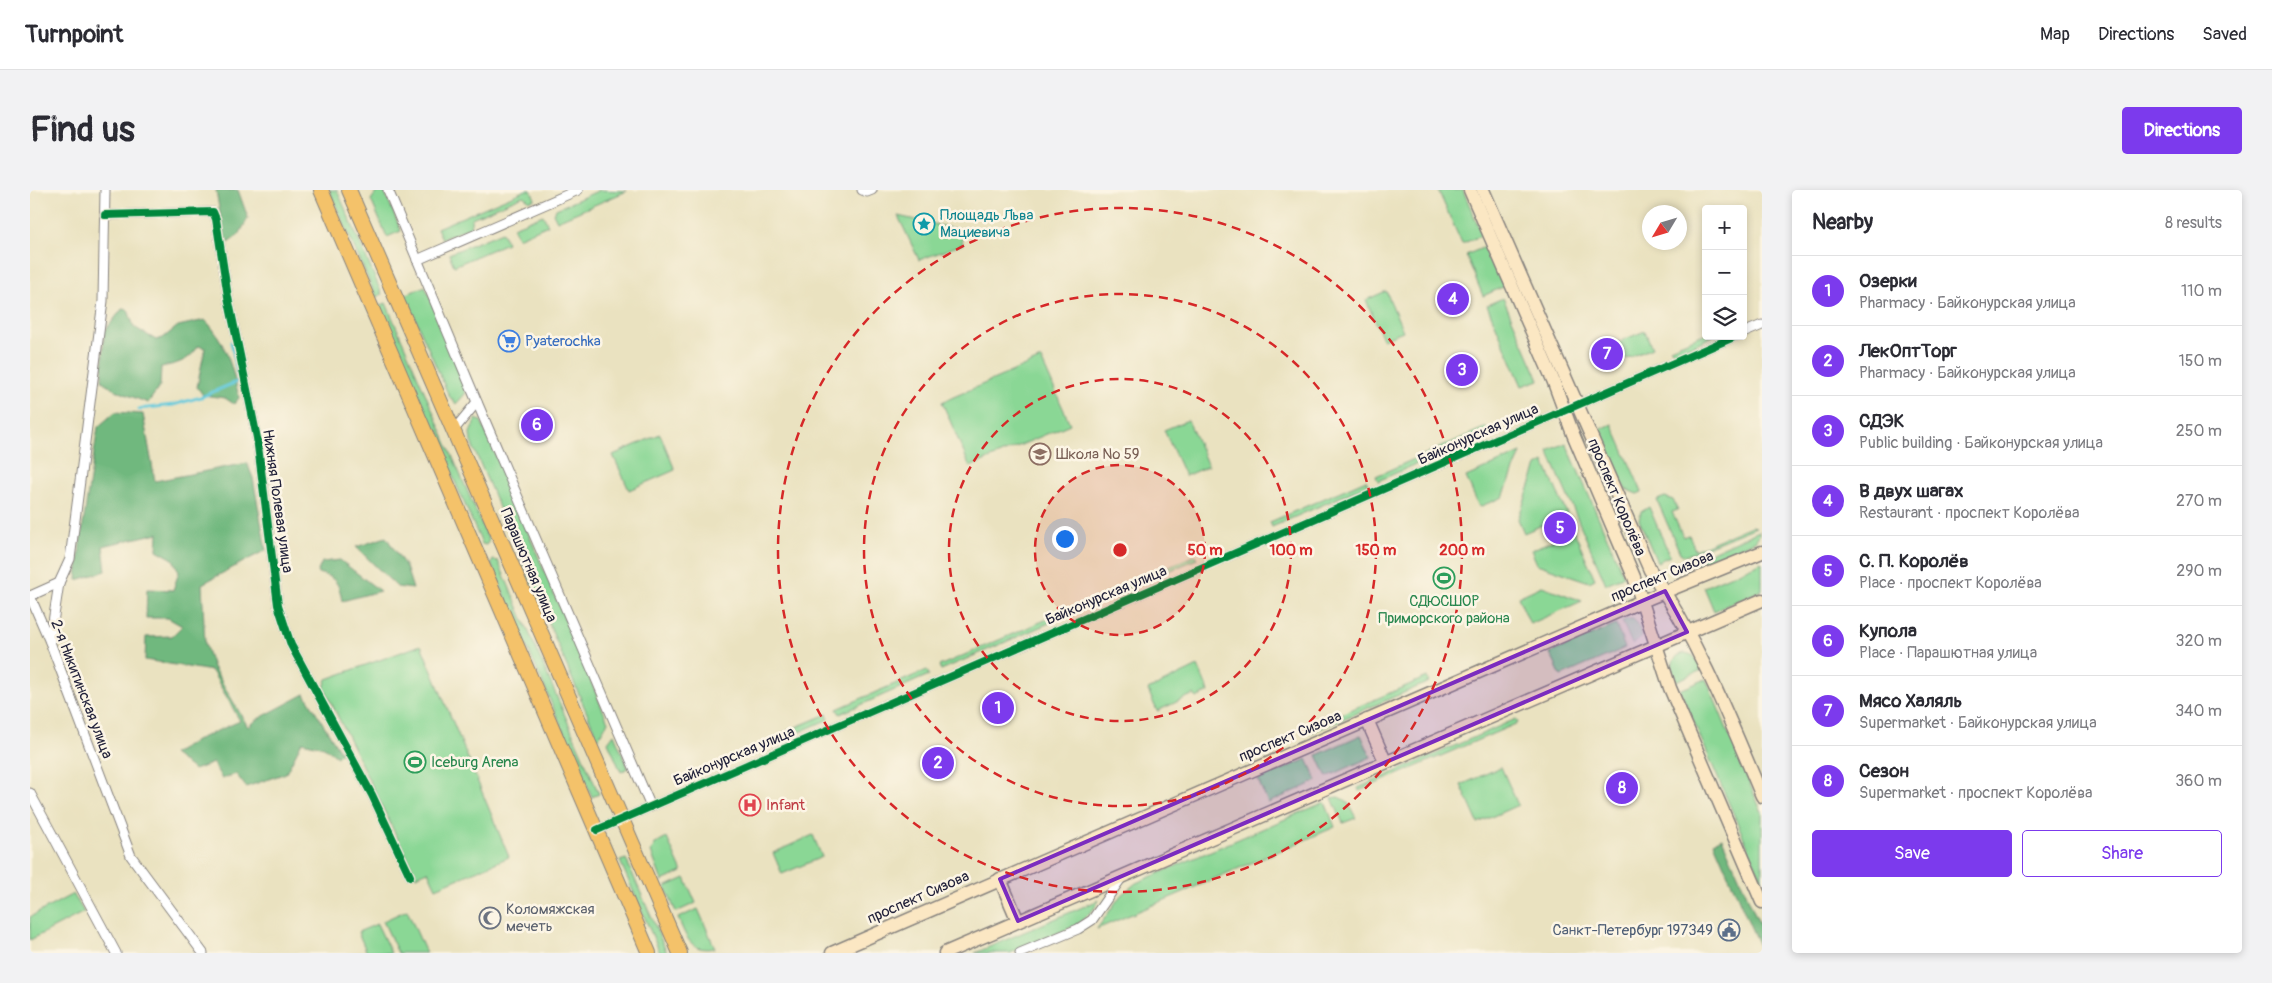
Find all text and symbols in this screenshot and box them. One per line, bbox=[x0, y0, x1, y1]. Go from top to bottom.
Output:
text: Turnpoint bbox=[25, 20, 123, 49]
text: Map bbox=[2040, 23, 2070, 46]
text: Directions bbox=[2098, 23, 2174, 46]
text: Saved bbox=[2202, 23, 2247, 46]
button: Directions bbox=[2122, 107, 2242, 154]
text: Find us bbox=[30, 108, 135, 152]
north arrow bbox=[1642, 205, 1687, 250]
map controls bbox=[1702, 205, 1747, 340]
button: + bbox=[1702, 205, 1747, 250]
place label: Площадь Льва Мациевича bbox=[940, 206, 1033, 242]
text: Nearby bbox=[1812, 209, 1873, 236]
place icon: Площадь Льва Мациевича bbox=[912, 212, 936, 236]
text: 8 results bbox=[2165, 213, 2222, 233]
button: − bbox=[1702, 250, 1747, 295]
text: Озерки bbox=[1859, 269, 1917, 293]
pin: 4 bbox=[1437, 280, 1469, 318]
text: 1 bbox=[1825, 281, 1831, 301]
text: 110 m bbox=[2181, 281, 2222, 301]
text: Pharmacy · Байконурская улица bbox=[1859, 293, 2076, 313]
button: layers bbox=[1702, 295, 1747, 340]
supermarket icon: Pyaterochka bbox=[497, 329, 521, 353]
place label: Pyaterochka bbox=[525, 332, 601, 351]
pin: 7 bbox=[1591, 335, 1623, 373]
text: ЛекОптТорг bbox=[1859, 339, 1957, 363]
pin: 3 bbox=[1446, 351, 1478, 389]
text: 2 bbox=[1824, 351, 1832, 371]
text: 150 m bbox=[2178, 351, 2222, 371]
text: Pharmacy · Байконурская улица bbox=[1859, 363, 2076, 383]
street label: Байконурская улица bbox=[1415, 399, 1541, 470]
pin: 6 bbox=[521, 406, 553, 444]
text: СДЭК bbox=[1859, 409, 1904, 433]
text: 3 bbox=[1824, 421, 1832, 441]
text: 250 m bbox=[2176, 421, 2222, 441]
street label: Нижняя Полевая улица bbox=[258, 428, 297, 574]
text: Public building · Байконурская улица bbox=[1859, 433, 2103, 453]
street label: проспект Королёва bbox=[1583, 435, 1650, 559]
school or university icon: Школа № 59 bbox=[1028, 442, 1052, 466]
place label: Школа № 59 bbox=[1056, 445, 1140, 464]
text: В двух шагах bbox=[1859, 479, 1963, 503]
text: 4 bbox=[1823, 491, 1833, 511]
text: 270 m bbox=[2176, 491, 2222, 511]
text: Restaurant · проспект Королёва bbox=[1859, 503, 2080, 523]
street label: Парашютная улица bbox=[496, 505, 561, 625]
pin: 5 bbox=[1544, 509, 1576, 547]
your location bbox=[1052, 526, 1078, 552]
centre of rings bbox=[1111, 541, 1129, 559]
text: 50 m bbox=[1188, 541, 1222, 560]
text: 100 m bbox=[1270, 541, 1312, 560]
text: 150 m bbox=[1356, 541, 1396, 560]
text: 200 m bbox=[1439, 541, 1485, 560]
street label: проспект Сизова bbox=[1608, 546, 1716, 607]
text: С. П. Королёв bbox=[1859, 549, 1969, 573]
street label: Байконурская улица bbox=[1043, 561, 1170, 630]
text: 5 bbox=[1824, 561, 1832, 581]
text: 290 m bbox=[2176, 561, 2222, 581]
sports icon: СДЮСШОР Приморского района bbox=[1432, 566, 1456, 590]
text: Place · проспект Королёва bbox=[1859, 573, 2042, 593]
place label: СДЮСШОР Приморского района bbox=[1378, 592, 1510, 628]
street label: 2-я Никитинская улица bbox=[46, 617, 117, 761]
text: Купола bbox=[1859, 619, 1917, 643]
text: 6 bbox=[1823, 631, 1833, 651]
text: 320 m bbox=[2176, 631, 2222, 651]
text: Place · Парашютная улица bbox=[1859, 643, 2037, 663]
pin: 1 bbox=[982, 689, 1014, 727]
text: Мясо Халяль bbox=[1859, 689, 1962, 713]
text: 7 bbox=[1824, 701, 1832, 721]
text: 340 m bbox=[2175, 701, 2222, 721]
street label: проспект Сизова bbox=[1236, 706, 1344, 767]
text: Supermarket · Байконурская улица bbox=[1859, 713, 2097, 733]
street label: Байконурская улица bbox=[671, 722, 798, 791]
pin: 2 bbox=[922, 744, 954, 782]
sports icon: Iceburg Arena bbox=[403, 750, 427, 774]
place label: Iceburg Arena bbox=[431, 753, 519, 772]
text: Сезон bbox=[1859, 759, 1909, 783]
pin: 8 bbox=[1606, 769, 1638, 807]
text: 8 bbox=[1824, 771, 1832, 791]
text: 360 m bbox=[2175, 771, 2222, 791]
text: Supermarket · проспект Королёва bbox=[1859, 783, 2093, 803]
hospital icon: Infant bbox=[738, 793, 762, 817]
place label: Infant bbox=[766, 796, 806, 815]
button: Save bbox=[1812, 830, 2012, 877]
button: Share bbox=[2022, 830, 2222, 877]
street label: проспект Сизова bbox=[864, 867, 972, 928]
place label: Коломяжская мечеть bbox=[506, 900, 595, 936]
mosque icon: Коломяжская мечеть bbox=[478, 906, 502, 930]
public building icon: Санкт-Петербург 197349 bbox=[1717, 918, 1741, 942]
place label: Санкт-Петербург 197349 bbox=[1552, 921, 1713, 940]

